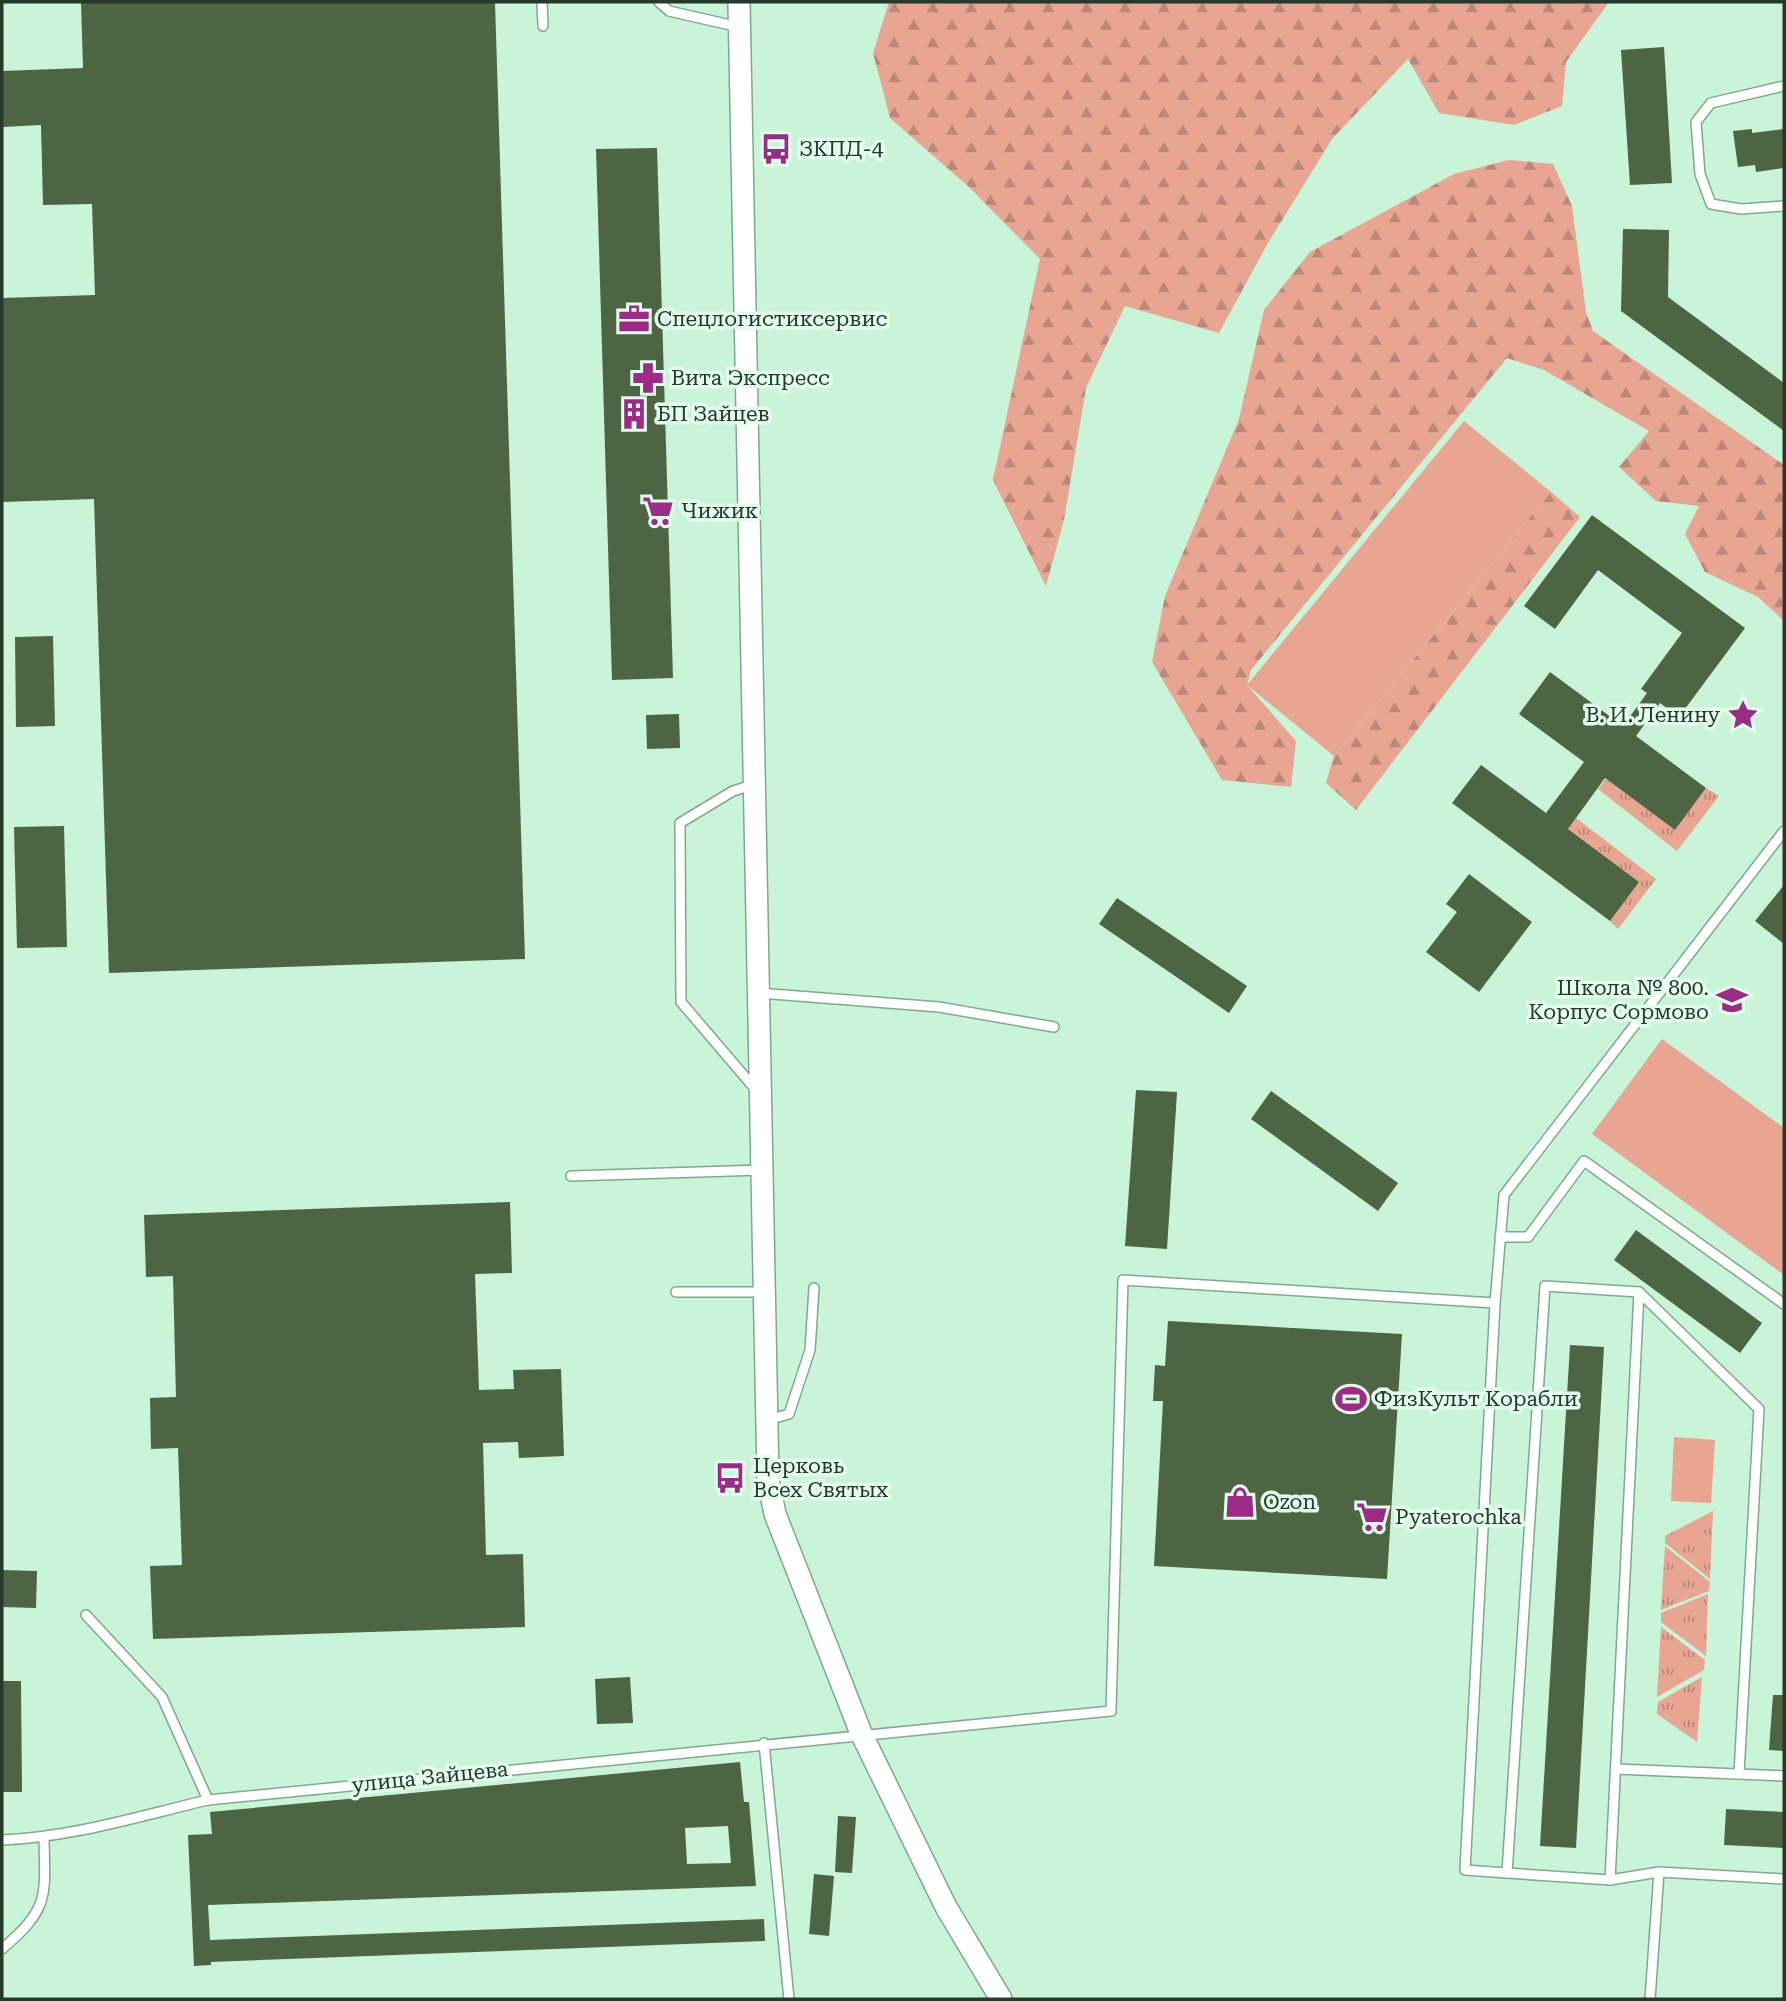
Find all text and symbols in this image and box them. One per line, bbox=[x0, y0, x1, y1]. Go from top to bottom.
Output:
bus stop icon: ЗКПД-4 bbox=[759, 132, 793, 166]
place label: ЗКПД-4 bbox=[799, 137, 884, 161]
office icon: Спецлогистиксервис bbox=[617, 302, 651, 336]
place label: Спецлогистиксервис bbox=[657, 307, 887, 331]
pharmacy icon: Вита Экспресс bbox=[631, 361, 665, 395]
place label: Вита Экспресс bbox=[671, 366, 830, 390]
building icon: БП Зайцев bbox=[617, 397, 651, 431]
place label: БП Зайцев bbox=[657, 402, 770, 426]
supermarket icon: Чижик bbox=[641, 494, 675, 528]
place label: Чижик bbox=[681, 499, 758, 523]
place icon: В. И. Ленину bbox=[1726, 698, 1760, 732]
place label: В. И. Ленину bbox=[1585, 703, 1721, 727]
place label: Школа № 800. Корпус Сормово bbox=[1528, 976, 1709, 1024]
school or university icon: Школа № 800. Корпус Сормово bbox=[1715, 983, 1749, 1017]
sports icon: ФизКульт Корабли bbox=[1334, 1382, 1368, 1416]
place label: ФизКульт Корабли bbox=[1374, 1387, 1578, 1411]
place label: Церковь Всех Святых bbox=[753, 1454, 888, 1502]
bus stop icon: Церковь Всех Святых bbox=[713, 1461, 747, 1495]
shop icon: Ozon bbox=[1223, 1485, 1257, 1519]
place label: Ozon bbox=[1263, 1490, 1316, 1514]
supermarket icon: Pyaterochka bbox=[1355, 1500, 1389, 1534]
place label: Pyaterochka bbox=[1395, 1505, 1522, 1529]
street label: улица Зайцева bbox=[351, 1757, 510, 1797]

